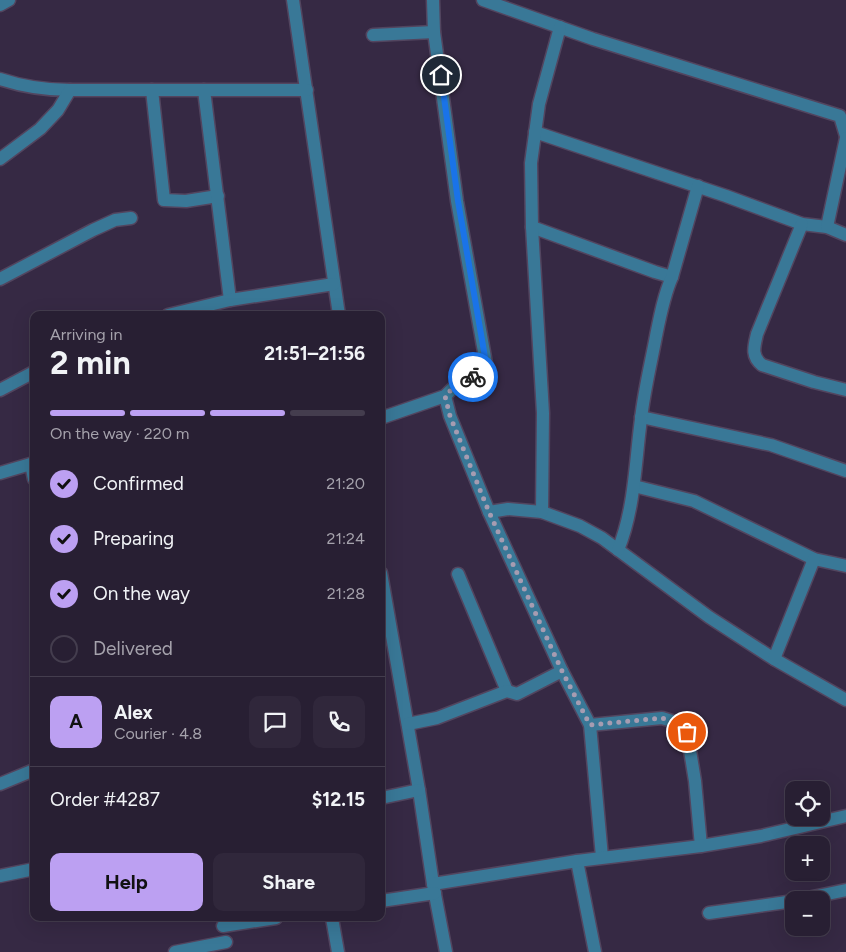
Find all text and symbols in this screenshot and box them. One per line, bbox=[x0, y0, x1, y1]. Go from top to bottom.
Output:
pin bbox=[420, 54, 462, 96]
icon: home bbox=[427, 61, 455, 89]
text: Arriving in bbox=[50, 325, 122, 344]
text: 21:51–21:56 bbox=[264, 342, 365, 365]
text: 2 min bbox=[50, 344, 131, 382]
courier bbox=[448, 352, 498, 402]
icon: bike bbox=[459, 363, 487, 391]
text: On the way · 220 m bbox=[50, 424, 189, 443]
icon: check bbox=[50, 470, 78, 498]
text: Confirmed bbox=[93, 472, 184, 495]
text: 21:20 bbox=[326, 474, 365, 493]
icon: check bbox=[50, 525, 78, 553]
text: Preparing bbox=[93, 527, 174, 550]
text: 21:24 bbox=[327, 529, 365, 548]
icon: check bbox=[50, 580, 78, 608]
text: On the way bbox=[93, 582, 190, 605]
text: 21:28 bbox=[327, 584, 365, 603]
text: Delivered bbox=[93, 637, 173, 660]
button: chat bbox=[249, 696, 301, 748]
button: phone bbox=[313, 696, 365, 748]
text: Alex bbox=[114, 701, 153, 724]
text: A bbox=[69, 710, 83, 733]
pin bbox=[666, 711, 708, 753]
icon: bag bbox=[673, 718, 701, 746]
text: Courier · 4.8 bbox=[114, 724, 202, 743]
map controls bbox=[785, 781, 830, 936]
button: locate bbox=[785, 781, 830, 826]
text: Order #4287 bbox=[50, 788, 160, 811]
text: $12.15 bbox=[312, 788, 365, 811]
button: + bbox=[785, 836, 830, 881]
button: Help bbox=[50, 853, 203, 911]
button: Share bbox=[213, 853, 365, 911]
button: − bbox=[785, 891, 830, 936]

